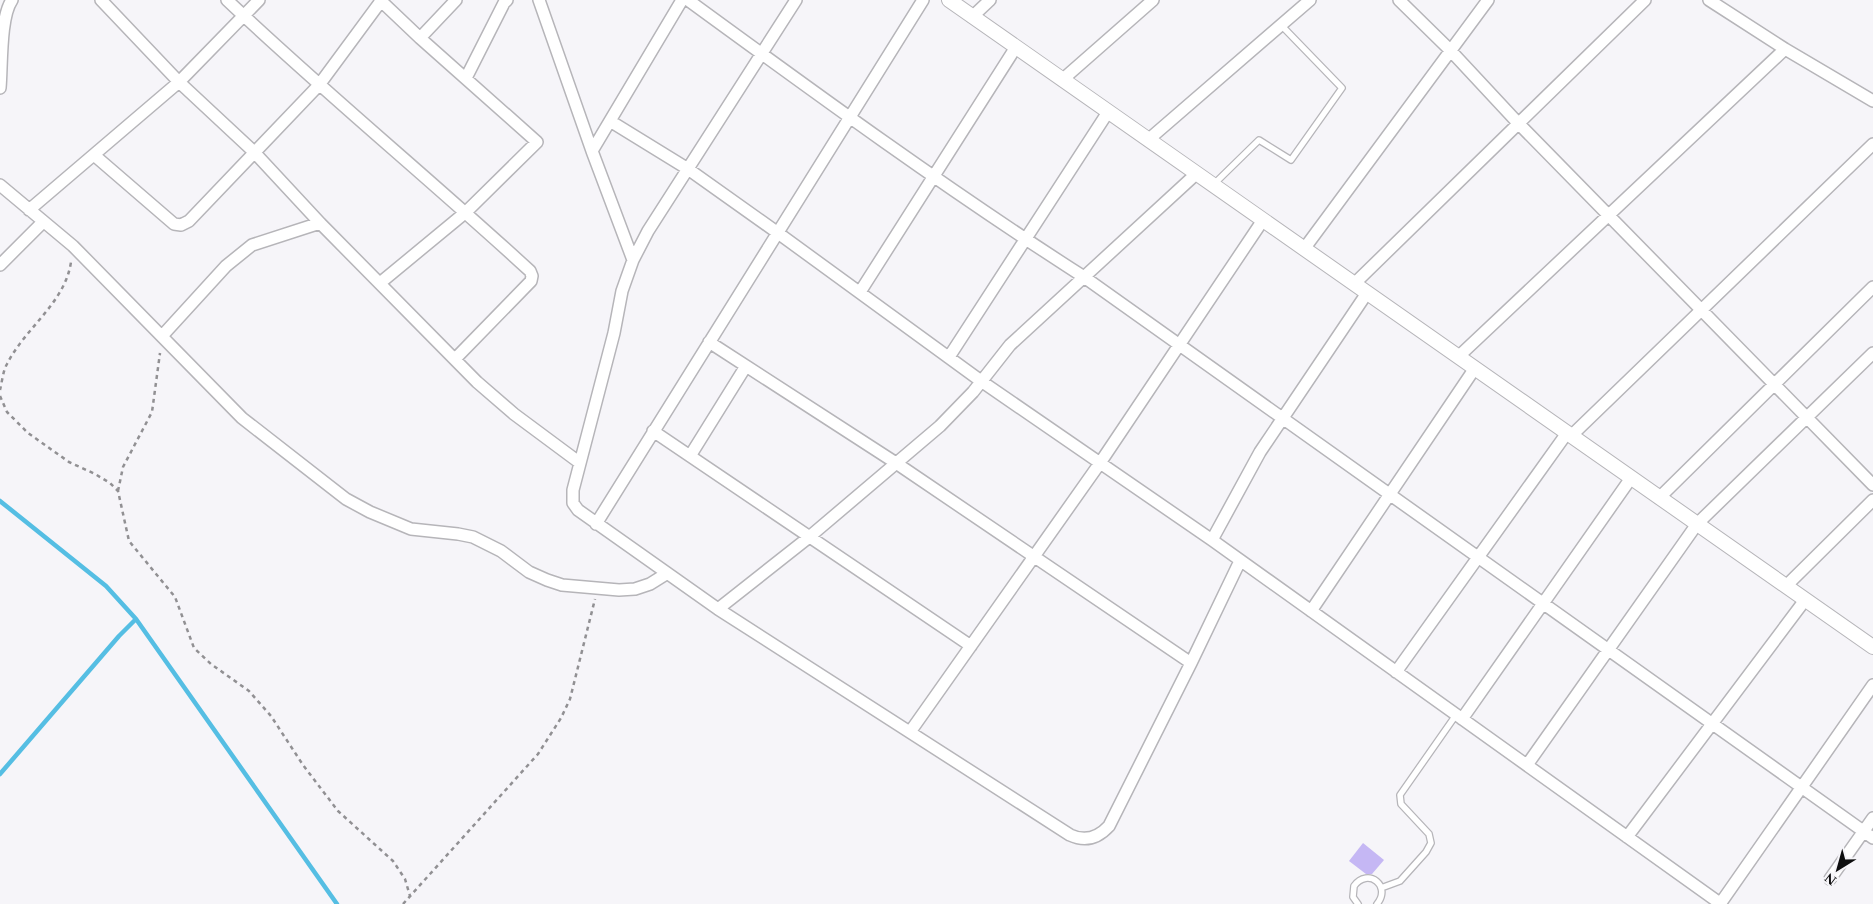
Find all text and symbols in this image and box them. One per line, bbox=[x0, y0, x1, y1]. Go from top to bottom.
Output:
north arrow bbox=[1813, 844, 1863, 894]
text: N bbox=[1822, 870, 1839, 888]

